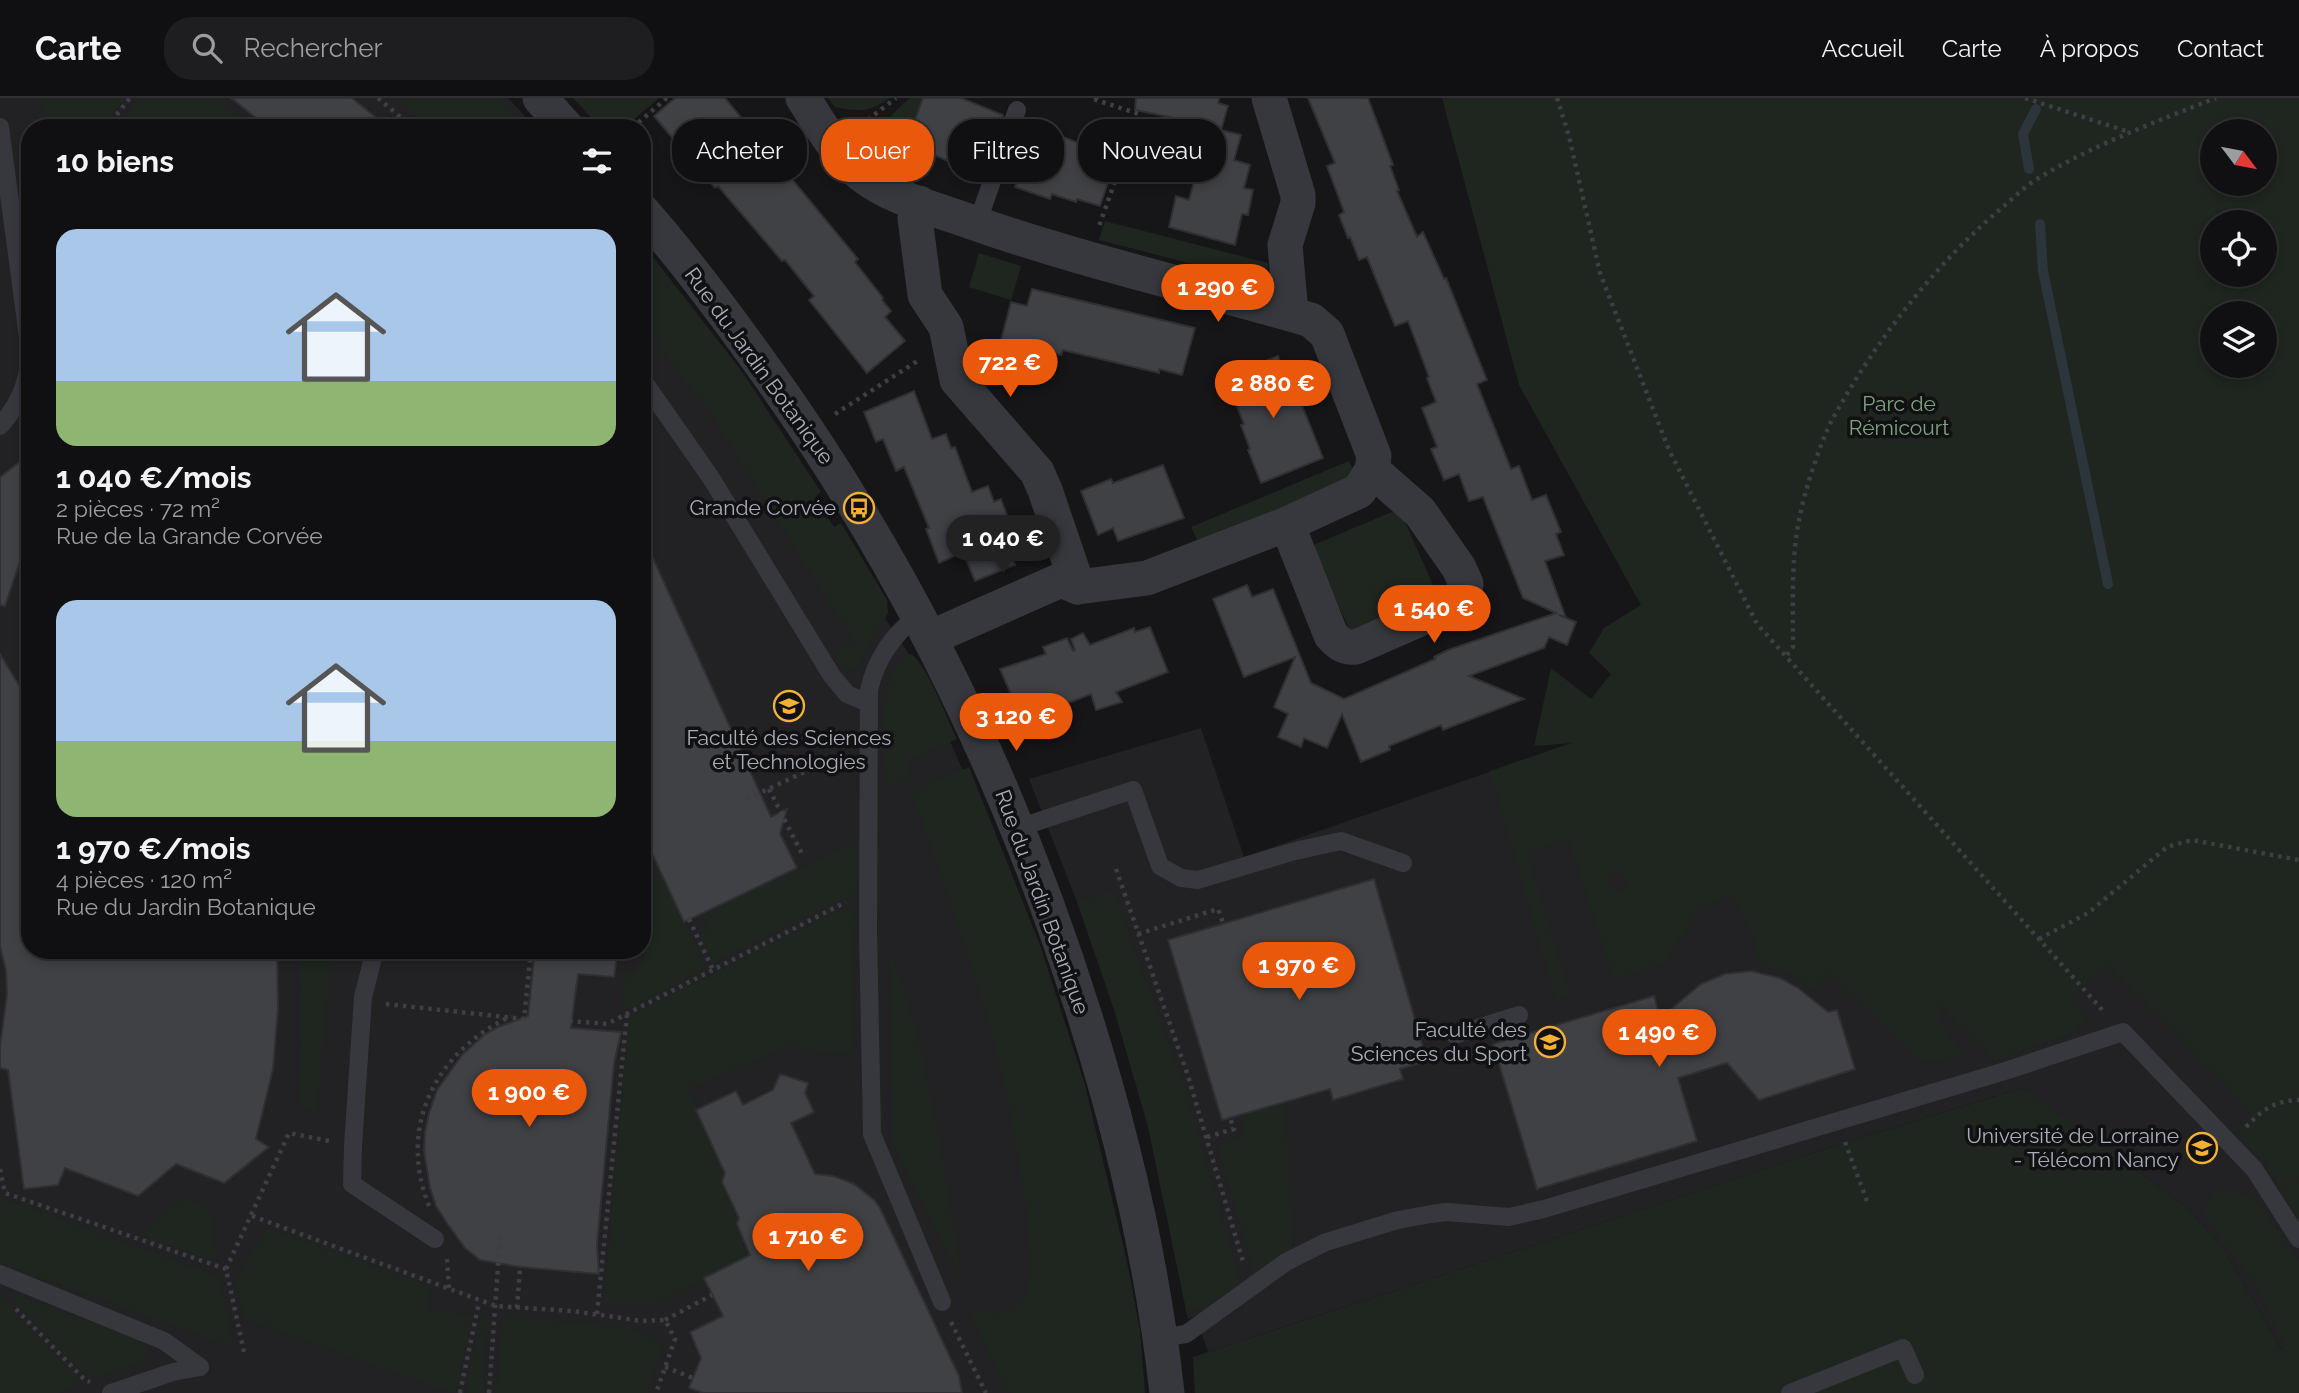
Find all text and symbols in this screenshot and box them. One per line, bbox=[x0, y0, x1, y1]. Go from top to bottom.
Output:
search box bbox=[164, 17, 654, 80]
text: Carte bbox=[35, 29, 122, 68]
icon: search bbox=[188, 29, 226, 67]
text: Rechercher bbox=[244, 33, 383, 63]
text: Accueil bbox=[1822, 34, 1904, 63]
text: Carte bbox=[1942, 34, 2002, 63]
text: À propos bbox=[2040, 34, 2139, 63]
text: Contact bbox=[2177, 34, 2264, 63]
chip: Acheter bbox=[672, 119, 807, 182]
chip: Louer bbox=[821, 119, 934, 182]
chip: Filtres bbox=[948, 119, 1064, 182]
chip: Nouveau bbox=[1078, 119, 1226, 182]
north arrow bbox=[2200, 119, 2277, 196]
map controls bbox=[2200, 119, 2277, 378]
icon: filters bbox=[578, 142, 616, 180]
text: 10 biens bbox=[56, 144, 174, 179]
button: locate bbox=[2200, 210, 2277, 287]
street label: Rue du Jardin Botanique bbox=[680, 262, 839, 469]
pin: 1 290 € bbox=[1153, 264, 1283, 324]
text: 1 290 € bbox=[1177, 273, 1259, 300]
icon: home bbox=[273, 274, 399, 400]
button: layers bbox=[2200, 301, 2277, 378]
pin: 722 € bbox=[961, 340, 1059, 399]
text: 722 € bbox=[979, 348, 1041, 375]
pin: 2 880 € bbox=[1208, 360, 1338, 420]
text: 2 880 € bbox=[1231, 369, 1315, 396]
park label: Parc de Rémicourt bbox=[1849, 391, 1949, 440]
text: 1 040 €/mois bbox=[56, 460, 252, 495]
bus stop icon: Grande Corvée bbox=[842, 491, 876, 525]
text: 2 pièces · 72 m² bbox=[56, 495, 220, 522]
place label: Grande Corvée bbox=[689, 495, 836, 520]
pin: 1 040 € bbox=[938, 516, 1068, 575]
text: Rue de la Grande Corvée bbox=[56, 522, 323, 549]
text: 1 040 € bbox=[962, 524, 1044, 551]
pin: 1 540 € bbox=[1369, 586, 1499, 645]
text: 1 540 € bbox=[1394, 594, 1474, 621]
icon: home bbox=[273, 645, 399, 771]
school or university icon: Faculté des Sciences et Technologies bbox=[772, 689, 806, 723]
pin: 3 120 € bbox=[951, 694, 1081, 753]
text: 3 120 € bbox=[976, 702, 1056, 729]
place label: Faculté des Sciences et Technologies bbox=[687, 725, 891, 774]
street label: Rue du Jardin Botanique bbox=[990, 786, 1095, 1018]
text: 1 970 €/mois bbox=[56, 831, 251, 866]
text: 4 pièces · 120 m² bbox=[56, 866, 232, 893]
text: Rue du Jardin Botanique bbox=[56, 893, 316, 920]
pin: 1 970 € bbox=[1234, 942, 1364, 1002]
text: 1 970 € bbox=[1258, 951, 1340, 978]
pin: 1 490 € bbox=[1594, 1010, 1724, 1069]
place label: Faculté des Sciences du Sport bbox=[1351, 1017, 1527, 1066]
text: 1 490 € bbox=[1618, 1018, 1700, 1045]
school or university icon: Faculté des Sciences du Sport bbox=[1533, 1025, 1567, 1059]
pin: 1 900 € bbox=[464, 1070, 594, 1129]
text: 1 900 € bbox=[488, 1078, 570, 1105]
place label: Université de Lorraine - Télécom Nancy bbox=[1966, 1123, 2179, 1172]
school or university icon: Université de Lorraine - Télécom Nancy bbox=[2185, 1131, 2219, 1165]
pin: 1 710 € bbox=[743, 1214, 873, 1273]
text: 1 710 € bbox=[768, 1222, 848, 1249]

